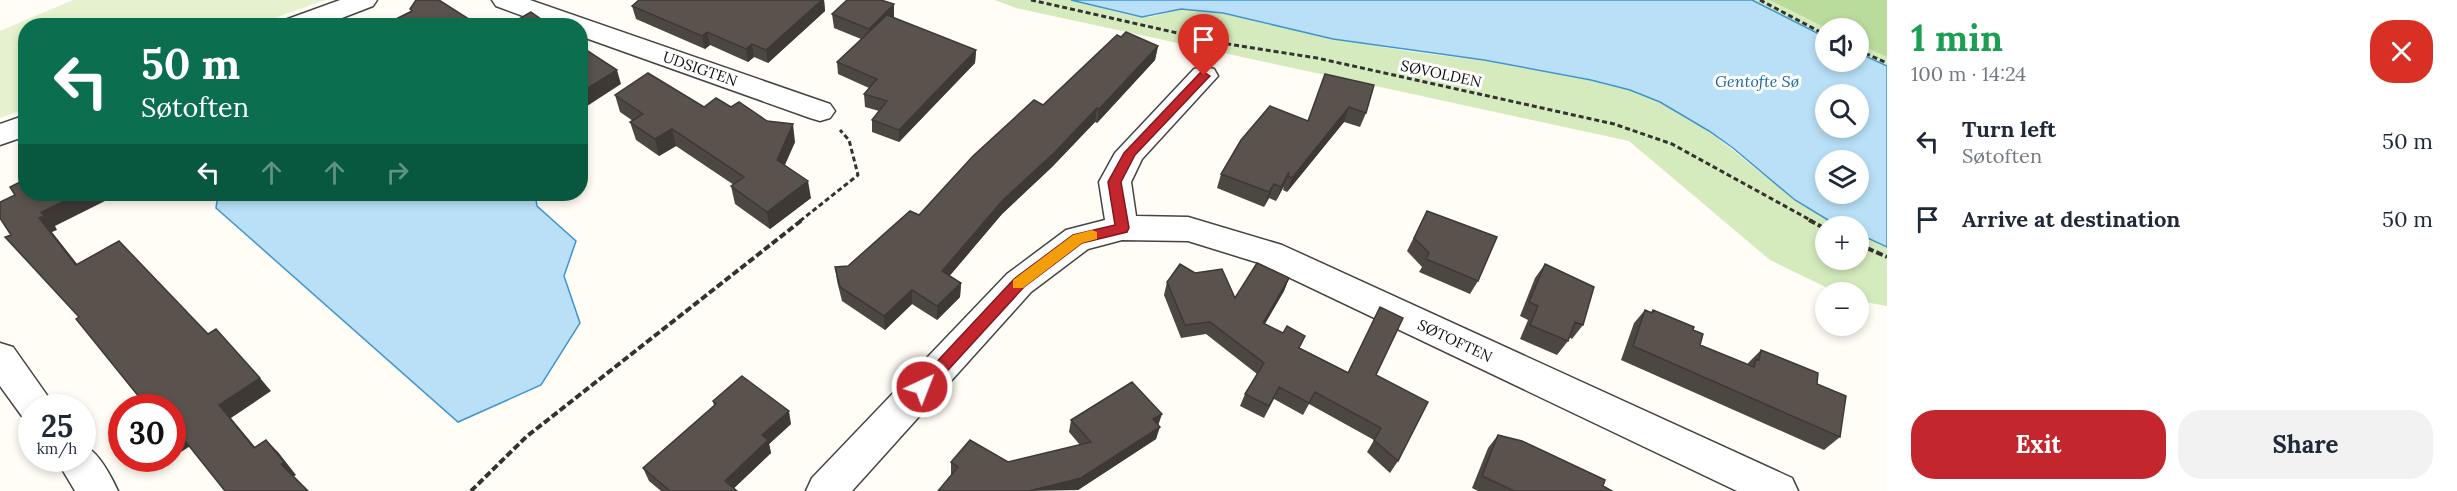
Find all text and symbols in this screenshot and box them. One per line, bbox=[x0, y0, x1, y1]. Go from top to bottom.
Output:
pin bbox=[1178, 14, 1229, 76]
text: 1 min bbox=[1911, 15, 2003, 61]
map controls bbox=[1815, 18, 1869, 336]
button: sound bbox=[1815, 18, 1869, 72]
button: close bbox=[2370, 20, 2433, 83]
icon: arrive bbox=[1187, 23, 1220, 56]
text: 50 m bbox=[141, 37, 240, 91]
icon: left bbox=[42, 42, 120, 120]
street label: UDSIGTEN bbox=[660, 47, 740, 90]
street label: SØVOLDEN bbox=[1399, 56, 1483, 91]
text: 100 m · 14:24 bbox=[1911, 61, 2026, 86]
water label: Gentofte Sø bbox=[1715, 71, 1799, 91]
button: search bbox=[1815, 84, 1869, 138]
text: Søtoften bbox=[141, 90, 249, 124]
text: Turn left bbox=[1962, 115, 2056, 143]
icon: left bbox=[1911, 125, 1944, 158]
text: 50 m bbox=[2382, 127, 2433, 155]
text: Søtoften bbox=[1962, 143, 2042, 168]
button: layers bbox=[1815, 150, 1869, 204]
icon: left bbox=[192, 156, 225, 189]
icon: ahead bbox=[255, 156, 288, 189]
icon: ahead bbox=[318, 156, 351, 189]
icon: right bbox=[381, 156, 414, 189]
icon: arrive bbox=[1911, 203, 1944, 236]
text: Arrive at destination bbox=[1962, 205, 2180, 233]
text: 50 m bbox=[2382, 205, 2433, 233]
button: + bbox=[1815, 216, 1869, 270]
button: − bbox=[1815, 282, 1869, 336]
street label: SØTOFTEN bbox=[1415, 315, 1496, 366]
position arrow bbox=[890, 355, 954, 419]
speed limit sign: 30 bbox=[108, 394, 186, 472]
text: 25 bbox=[41, 407, 73, 445]
button: Exit bbox=[1911, 410, 2166, 479]
button: Share bbox=[2178, 410, 2433, 479]
text: km/h bbox=[37, 439, 77, 458]

